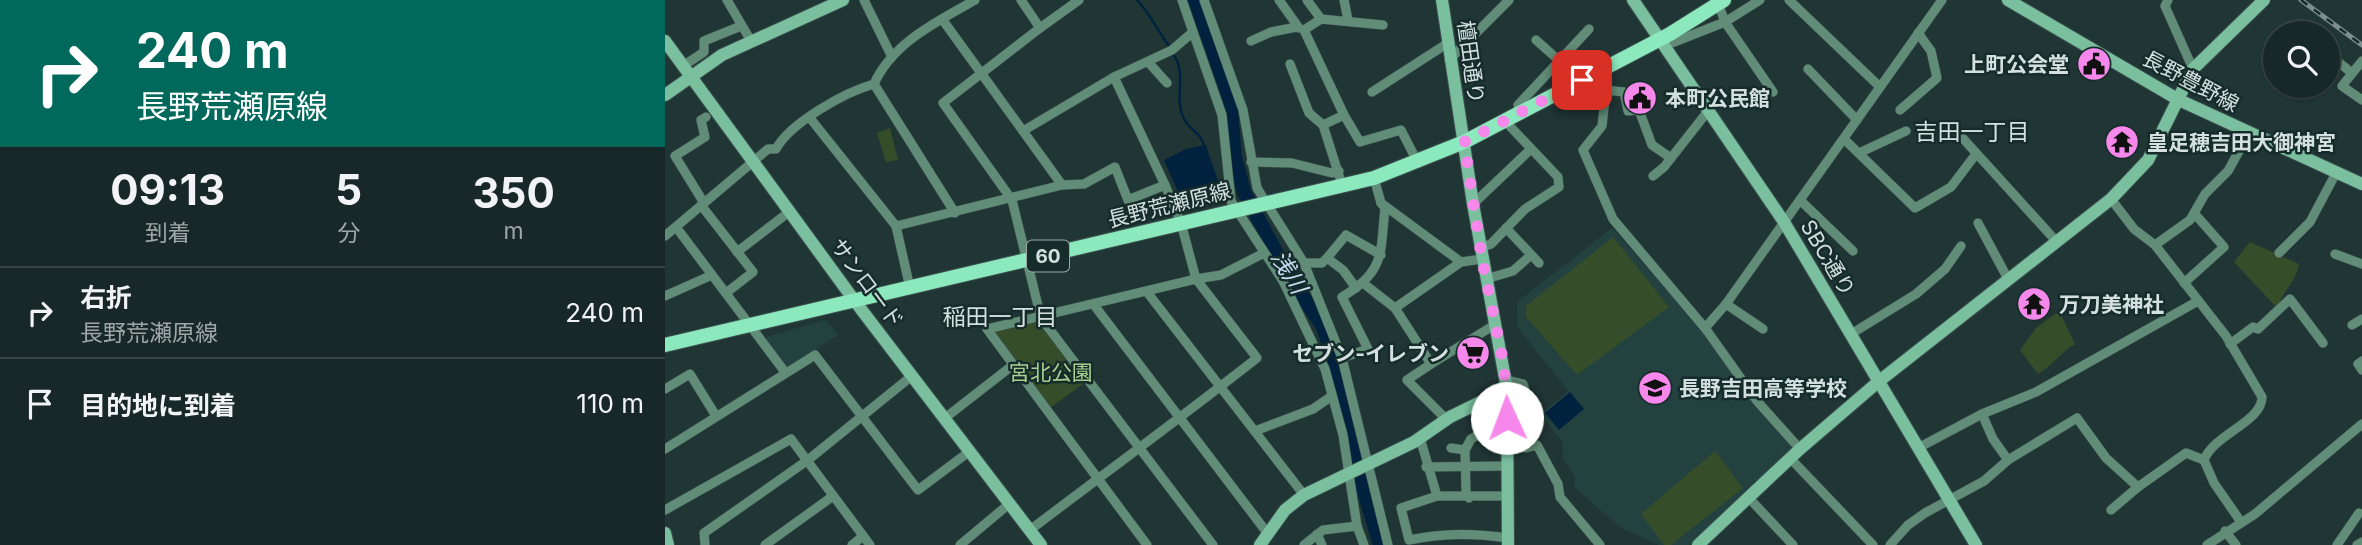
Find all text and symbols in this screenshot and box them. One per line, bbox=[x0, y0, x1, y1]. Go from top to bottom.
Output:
street label: 檀田通り bbox=[1453, 19, 1489, 105]
text: 240 m bbox=[136, 21, 289, 80]
map controls bbox=[2263, 21, 2340, 98]
button: search bbox=[2263, 21, 2340, 98]
icon: right bbox=[21, 28, 112, 119]
public building icon: 上町公会堂 bbox=[2075, 45, 2113, 83]
street label: 長野豊野線 bbox=[2139, 45, 2243, 117]
pin bbox=[1552, 50, 1612, 110]
place label: 上町公会堂 bbox=[1964, 52, 2069, 77]
icon: arrive bbox=[1563, 61, 1601, 99]
public building icon: 本町公民館 bbox=[1621, 79, 1659, 117]
place label: 本町公民館 bbox=[1665, 86, 1770, 111]
text: 長野荒瀬原線 bbox=[136, 87, 328, 126]
district label: 吉田一丁目 bbox=[1915, 118, 2030, 146]
temple icon: 皇足穂吉田大御神宮 bbox=[2103, 123, 2141, 161]
place label: 皇足穂吉田大御神宮 bbox=[2147, 130, 2336, 155]
text: 09:13 bbox=[110, 164, 225, 215]
text: 5 bbox=[335, 164, 362, 215]
text: 350 bbox=[472, 167, 555, 218]
street label: 長野荒瀬原線 bbox=[1105, 178, 1233, 232]
street label: SBC通り bbox=[1796, 215, 1860, 301]
text: m bbox=[504, 217, 524, 245]
text: 到着 bbox=[145, 219, 191, 247]
text: 分 bbox=[337, 219, 360, 247]
street label: サンロード bbox=[825, 234, 909, 332]
road number: 60 bbox=[1027, 240, 1069, 272]
water label: 浅川 bbox=[1265, 245, 1314, 301]
text: 右折 bbox=[80, 282, 132, 313]
temple icon: 万刀美神社 bbox=[2015, 285, 2053, 323]
place label: 万刀美神社 bbox=[2059, 292, 2164, 317]
icon: right bbox=[21, 294, 59, 332]
text: 240 m bbox=[565, 297, 644, 328]
district label: 稲田一丁目 bbox=[943, 303, 1058, 331]
text: 長野荒瀬原線 bbox=[80, 319, 218, 347]
supermarket icon: セブン-イレブン bbox=[1454, 334, 1492, 372]
place label: セブン-イレブン bbox=[1292, 341, 1449, 366]
park label: 宮北公園 bbox=[1009, 360, 1093, 385]
school or university icon: 長野吉田高等学校 bbox=[1636, 369, 1674, 407]
place label: 長野吉田高等学校 bbox=[1679, 376, 1847, 401]
position arrow bbox=[1470, 381, 1544, 455]
icon: arrive bbox=[21, 385, 59, 423]
text: 110 m bbox=[576, 388, 644, 419]
text: 目的地に到着 bbox=[80, 390, 236, 421]

